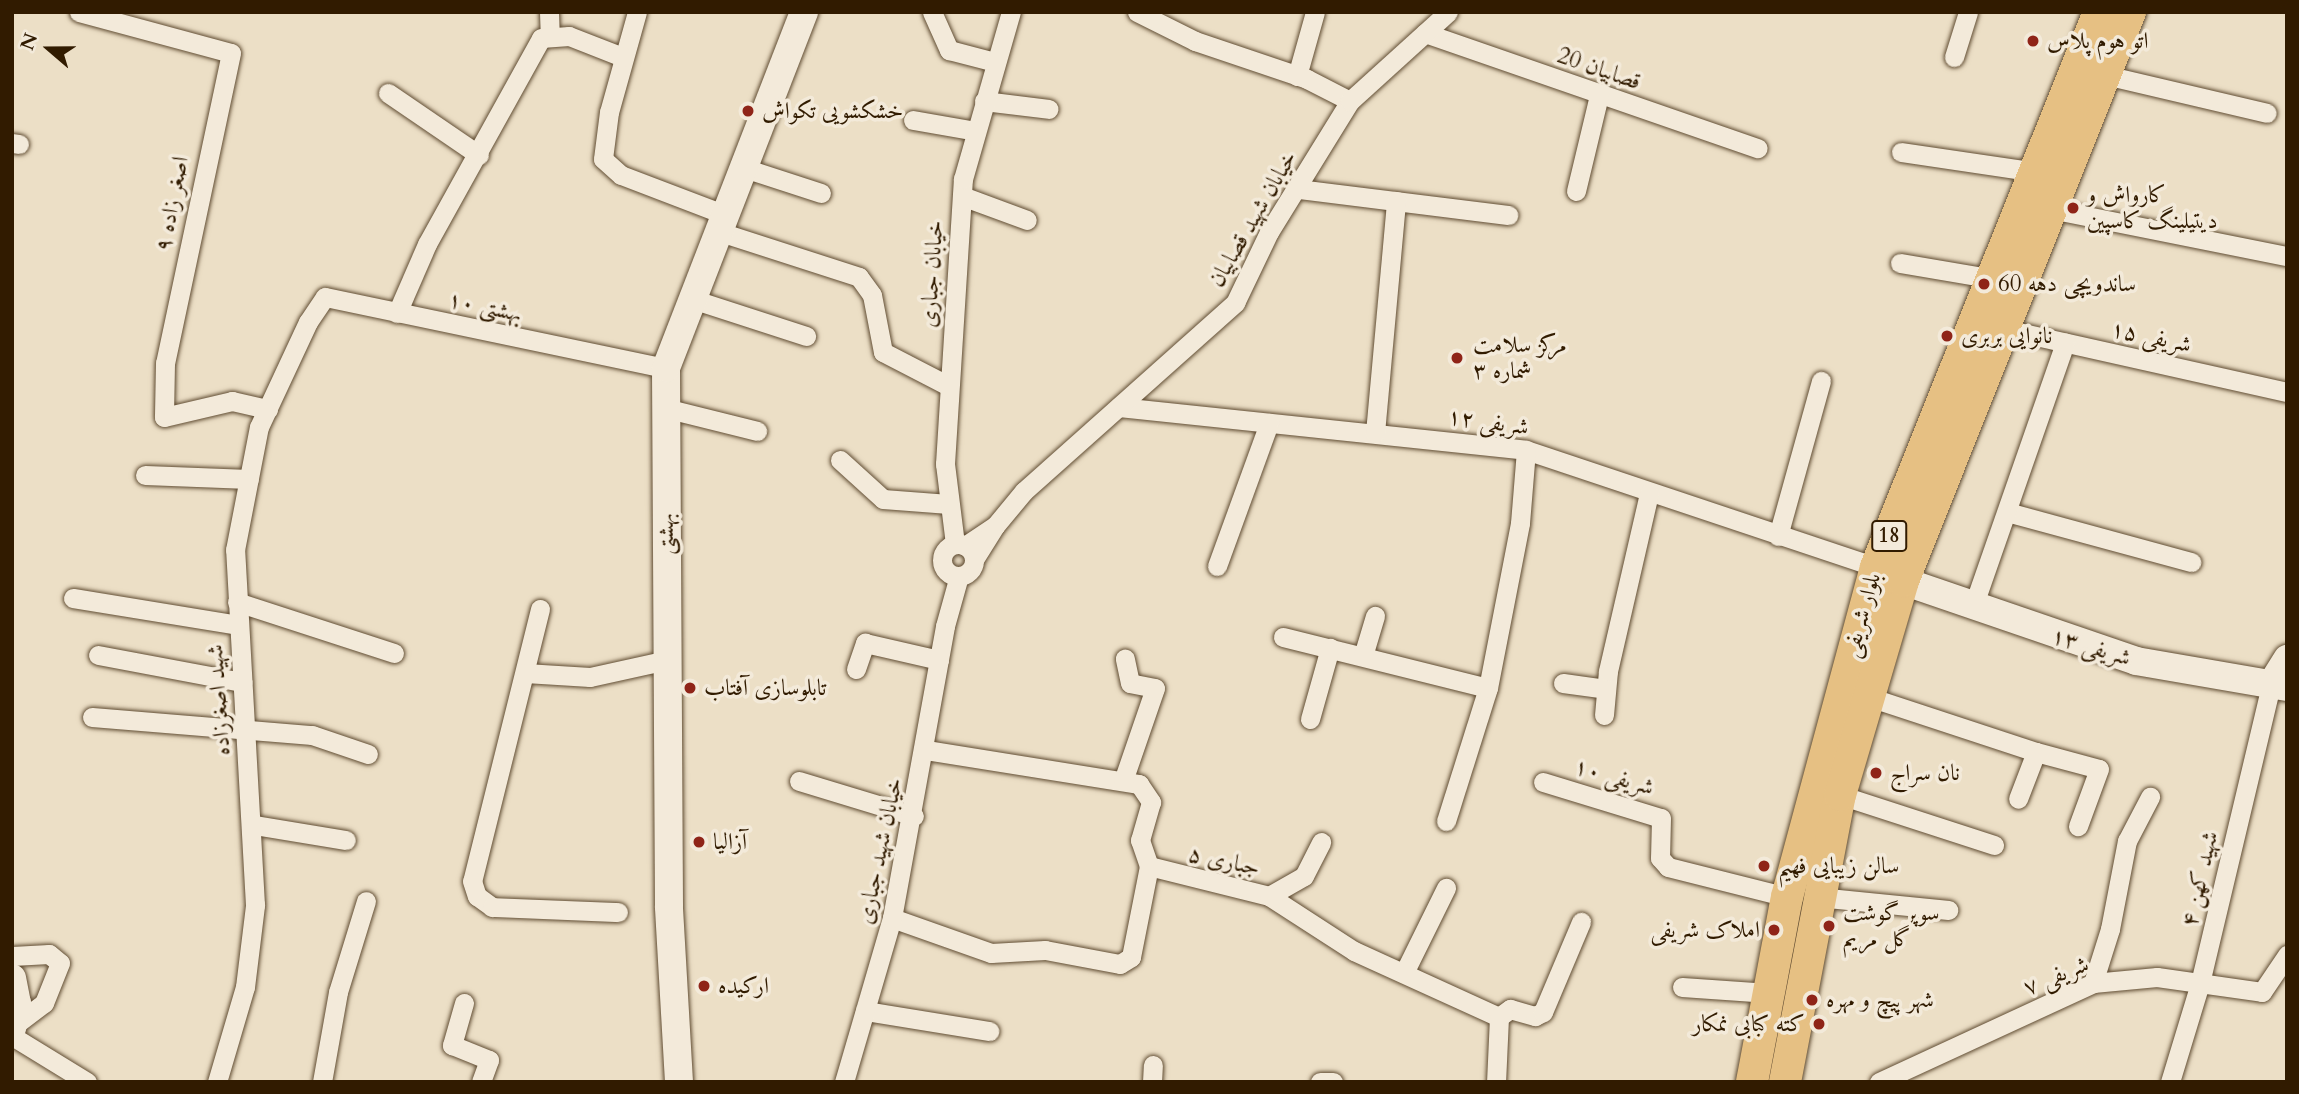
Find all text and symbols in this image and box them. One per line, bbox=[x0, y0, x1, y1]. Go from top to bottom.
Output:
north arrow bbox=[14, 14, 84, 84]
place label: اتو هوم پلاس bbox=[2047, 27, 2148, 55]
text: N bbox=[14, 30, 44, 54]
marker: اتو هوم پلاس bbox=[2025, 33, 2041, 49]
street label: قصابیان 20 bbox=[1554, 42, 1644, 96]
place label: خشکشویی تکواش bbox=[762, 97, 903, 125]
marker: خشکشویی تکواش bbox=[740, 103, 756, 119]
street label: خیابان شهید قصابیان bbox=[1203, 146, 1303, 292]
street label: اصغر زاده ۹ bbox=[149, 154, 195, 254]
place label: کارواش و دیتیلینگ کاسپین bbox=[2087, 181, 2218, 235]
marker: کارواش و دیتیلینگ کاسپین bbox=[2065, 200, 2081, 216]
street label: خیابان جباری bbox=[914, 219, 950, 329]
place label: ساندویچی دهه 60 bbox=[1998, 270, 2136, 298]
marker: ساندویچی دهه 60 bbox=[1976, 276, 1992, 292]
street label: بهشتی ۱۰ bbox=[445, 286, 525, 328]
street label: شریفی ۱۵ bbox=[2108, 315, 2194, 359]
place label: نانوایی بربری bbox=[1961, 322, 2052, 350]
marker: نانوایی بربری bbox=[1939, 328, 1955, 344]
place label: مرکز سلامت شماره ۳ bbox=[1473, 331, 1567, 385]
marker: مرکز سلامت شماره ۳ bbox=[1447, 348, 1467, 368]
street label: شریفی ۱۲ bbox=[1446, 403, 1530, 441]
street label: بهشتی bbox=[652, 513, 680, 555]
road number: 18 bbox=[1870, 518, 1908, 554]
street label: بلوار شریفی bbox=[1837, 570, 1887, 660]
street label: شریفی ۱۳ bbox=[2048, 622, 2134, 672]
street label: شهید اصغرزاده bbox=[201, 643, 237, 757]
place label: تابلوسازی آفتاب bbox=[704, 674, 826, 702]
marker: تابلوسازی آفتاب bbox=[682, 680, 698, 696]
street label: شریفی ۱۰ bbox=[1571, 752, 1657, 802]
place label: نان سراج bbox=[1890, 759, 1960, 787]
marker: نان سراج bbox=[1868, 765, 1884, 781]
street label: خیابان شهید جباری bbox=[851, 775, 909, 927]
place label: آزالیا bbox=[713, 828, 747, 856]
street label: شهید کهن ۴ bbox=[2176, 829, 2224, 929]
marker: آزالیا bbox=[691, 834, 707, 850]
street label: جباری ۵ bbox=[1186, 840, 1262, 882]
place label: سالن زیبایی فهیم bbox=[1778, 852, 1899, 880]
marker: سالن زیبایی فهیم bbox=[1756, 858, 1772, 874]
place label: سوپر گوشت گل مریم bbox=[1843, 899, 1939, 953]
place label: املاک شریفی bbox=[1651, 916, 1760, 944]
marker: سوپر گوشت گل مریم bbox=[1821, 918, 1837, 934]
marker: املاک شریفی bbox=[1766, 922, 1782, 938]
street label: شریفی ۷ bbox=[2019, 950, 2093, 1002]
place label: ارکیده bbox=[718, 972, 769, 1000]
marker: ارکیده bbox=[696, 978, 712, 994]
place label: شهر پیچ و مهره bbox=[1826, 986, 1934, 1014]
marker: شهر پیچ و مهره bbox=[1804, 992, 1820, 1008]
place label: کته کبابی نمکار bbox=[1692, 1010, 1805, 1038]
marker: کته کبابی نمکار bbox=[1811, 1016, 1827, 1032]

